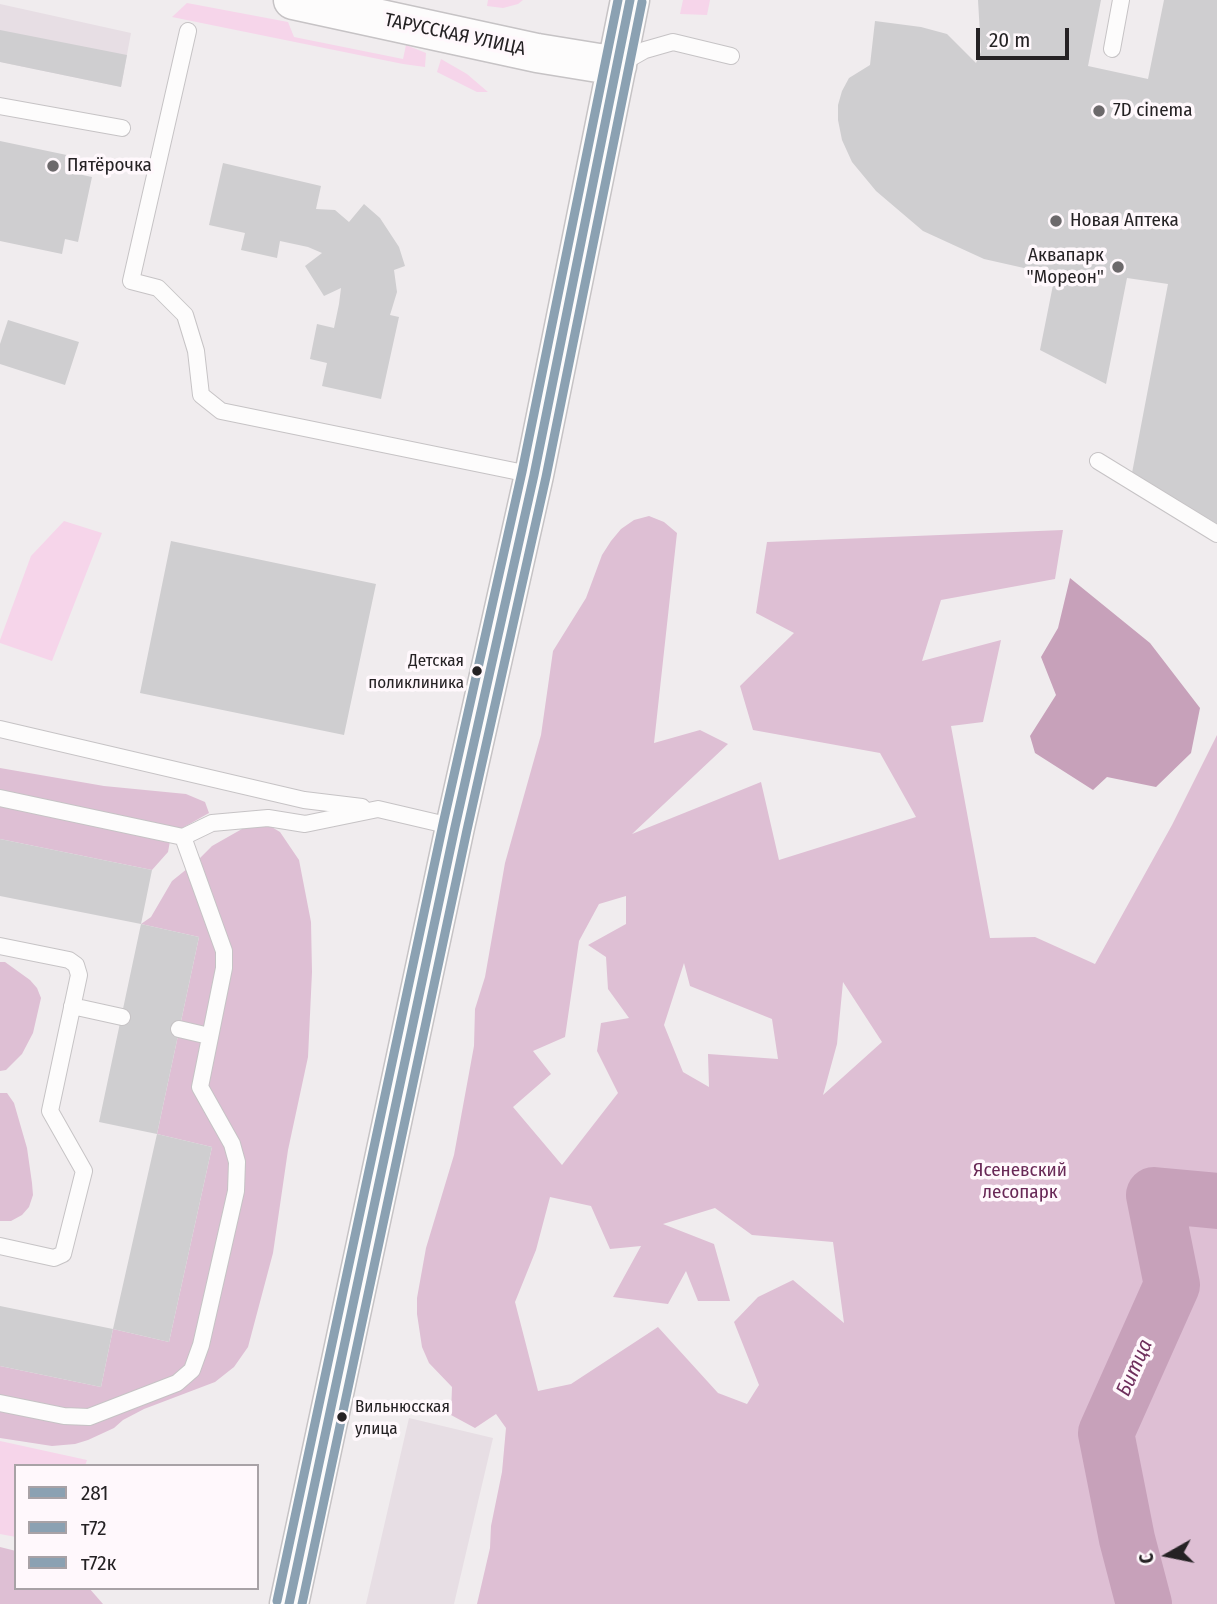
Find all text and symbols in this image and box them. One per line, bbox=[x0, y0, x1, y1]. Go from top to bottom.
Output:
street label: ТАРУССКАЯ УЛИЦА bbox=[383, 9, 527, 61]
scale bar bbox=[979, 14, 1072, 58]
text: 20 m bbox=[989, 27, 1030, 53]
place label: 7D cinema bbox=[1113, 100, 1192, 122]
marker: 7D cinema bbox=[1091, 103, 1107, 119]
place label: Пятёрочка bbox=[67, 155, 152, 177]
marker: Пятёрочка bbox=[45, 158, 61, 174]
place label: Новая Аптека bbox=[1070, 210, 1179, 232]
marker: Новая Аптека bbox=[1048, 213, 1064, 229]
place label: Аквапарк "Мореон" bbox=[1027, 245, 1104, 289]
marker: Аквапарк "Мореон" bbox=[1110, 259, 1126, 275]
place label: Детская поликлиника bbox=[368, 651, 464, 691]
marker: Детская поликлиника bbox=[470, 664, 484, 678]
park label: Ясеневский лесопарк bbox=[973, 1160, 1067, 1204]
water label: Битца bbox=[1111, 1336, 1159, 1400]
place label: Вильнюсская улица bbox=[355, 1397, 450, 1437]
marker: Вильнюсская улица bbox=[335, 1410, 349, 1424]
legend bbox=[14, 1464, 259, 1590]
text: 281 bbox=[81, 1480, 108, 1506]
text: т72 bbox=[81, 1515, 106, 1541]
north arrow bbox=[1133, 1520, 1203, 1590]
text: т72к bbox=[81, 1550, 116, 1576]
text: С bbox=[1135, 1552, 1159, 1565]

